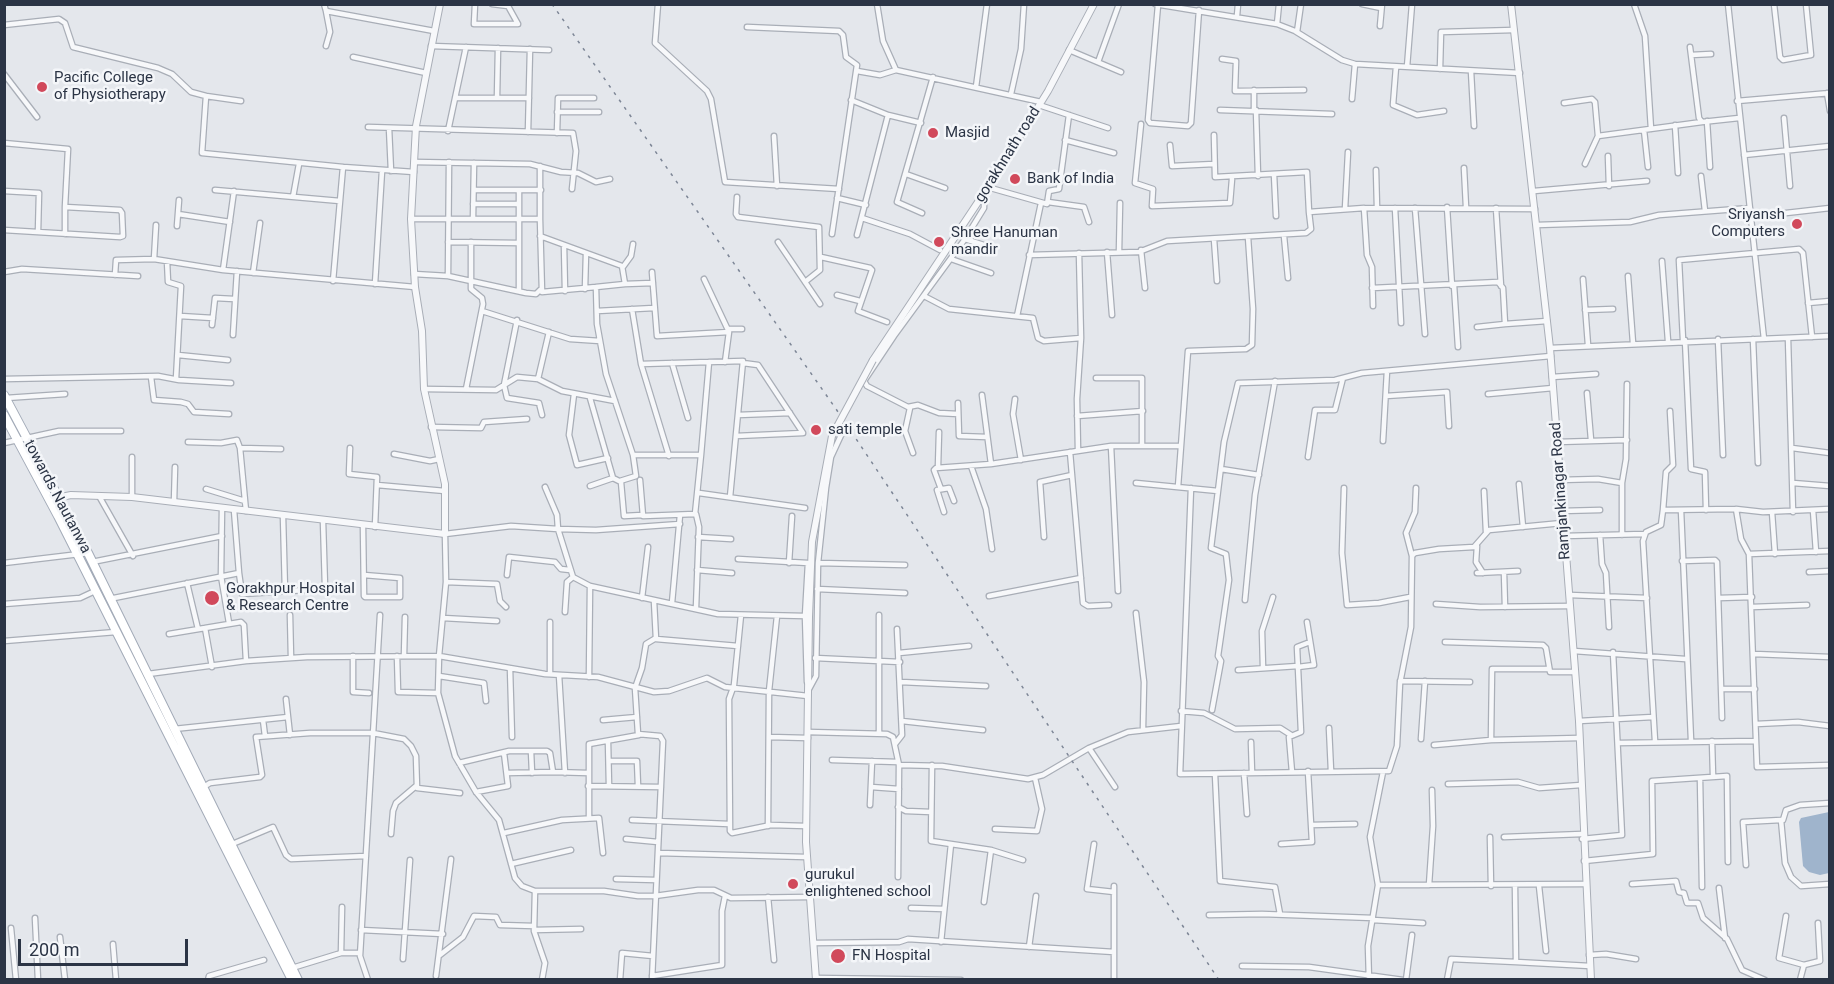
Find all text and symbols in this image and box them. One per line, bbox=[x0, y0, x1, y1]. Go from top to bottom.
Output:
place label: Pacific College of Physiotherapy bbox=[54, 69, 166, 104]
marker: Pacific College of Physiotherapy bbox=[35, 80, 49, 94]
street label: gorakhnath road bbox=[971, 104, 1045, 206]
place label: Masjid bbox=[945, 124, 990, 142]
marker: Masjid bbox=[926, 126, 940, 140]
place label: Bank of India bbox=[1027, 170, 1114, 188]
marker: Bank of India bbox=[1008, 172, 1022, 186]
place label: Sriyansh Computers bbox=[1711, 206, 1785, 241]
marker: Sriyansh Computers bbox=[1790, 217, 1804, 231]
place label: Shree Hanuman mandir bbox=[951, 224, 1058, 259]
marker: Shree Hanuman mandir bbox=[932, 235, 946, 249]
place label: sati temple bbox=[828, 421, 902, 439]
street label: Ramjankinagar Road bbox=[1547, 421, 1575, 561]
marker: sati temple bbox=[809, 423, 823, 437]
street label: towards Nautanwa bbox=[20, 437, 94, 557]
place label: Gorakhpur Hospital & Research Centre bbox=[226, 580, 355, 615]
marker: Gorakhpur Hospital & Research Centre bbox=[203, 589, 221, 607]
place label: gurukul enlightened school bbox=[805, 866, 931, 901]
marker: gurukul enlightened school bbox=[786, 877, 800, 891]
scale bar bbox=[21, 927, 190, 965]
text: 200 m bbox=[29, 939, 80, 960]
marker: FN Hospital bbox=[829, 947, 847, 965]
place label: FN Hospital bbox=[852, 947, 930, 965]

